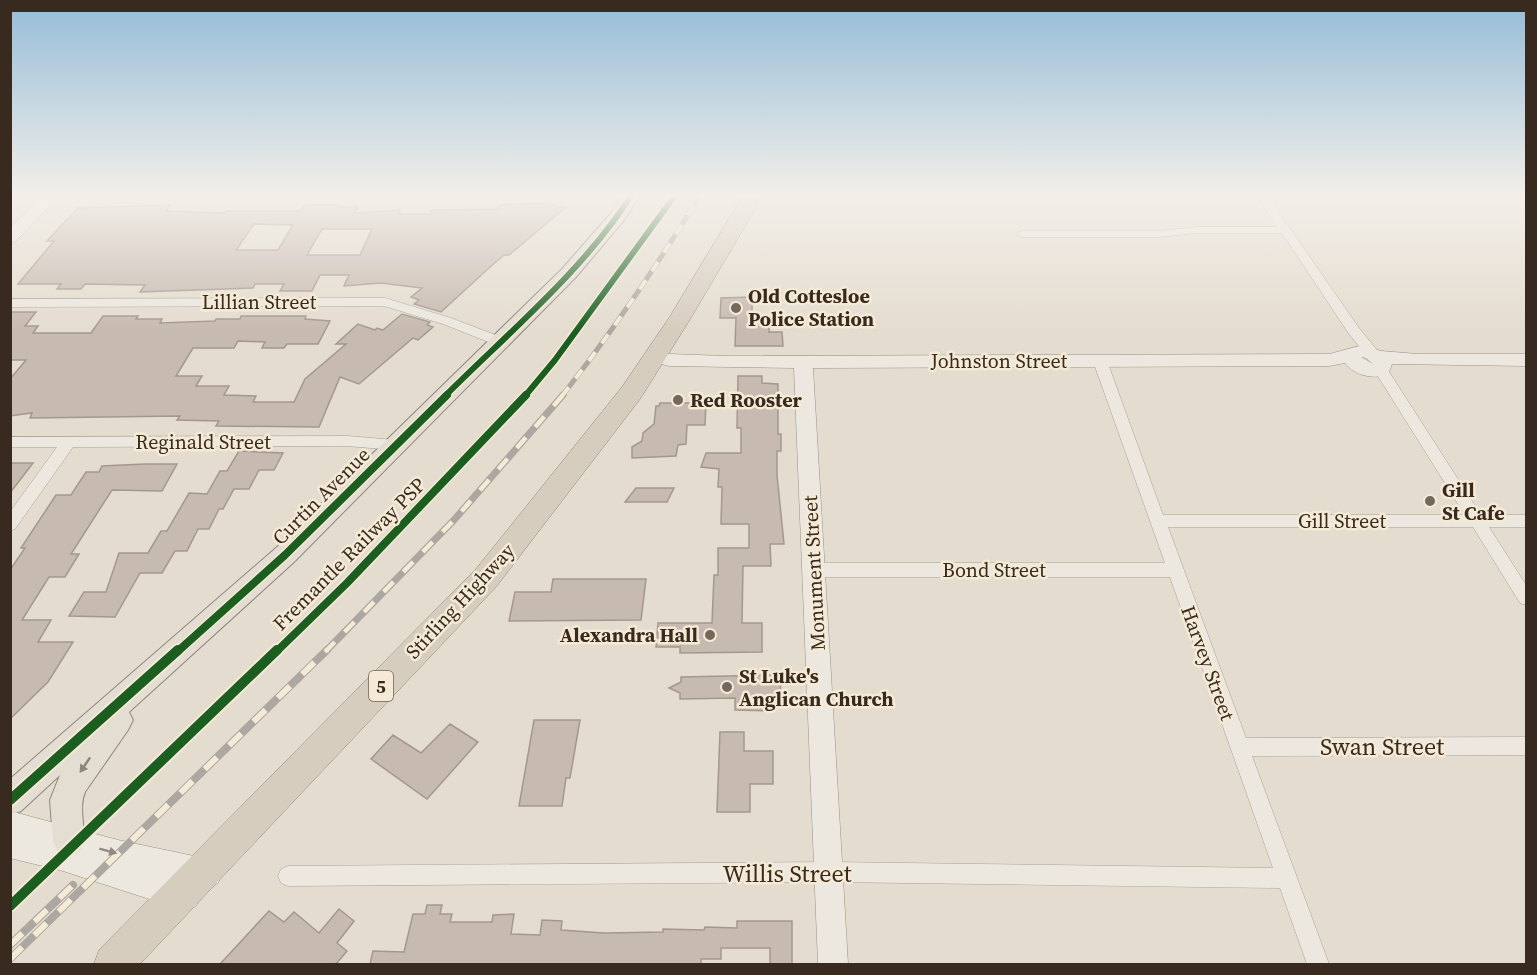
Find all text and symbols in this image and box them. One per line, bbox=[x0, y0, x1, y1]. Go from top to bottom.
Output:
place label: Old Cottesloe Police Station bbox=[748, 282, 874, 333]
street label: Lillian Street bbox=[202, 288, 317, 316]
marker: Old Cottesloe Police Station bbox=[729, 301, 743, 315]
street label: Johnston Street bbox=[930, 347, 1068, 375]
place label: Red Rooster bbox=[690, 386, 803, 414]
marker: Red Rooster bbox=[671, 393, 685, 407]
street label: Reginald Street bbox=[135, 428, 271, 456]
street label: Curtin Avenue bbox=[266, 441, 376, 551]
street label: Fremantle Railway PSP bbox=[266, 471, 432, 637]
place label: Gill St Cafe bbox=[1442, 476, 1505, 527]
street label: Monument Street bbox=[796, 494, 832, 651]
marker: Gill St Cafe bbox=[1423, 494, 1437, 508]
street label: Gill Street bbox=[1298, 507, 1386, 535]
street label: Stirling Highway bbox=[399, 537, 521, 665]
street label: Bond Street bbox=[942, 556, 1046, 584]
street label: Harvey Street bbox=[1174, 602, 1242, 725]
place label: Alexandra Hall bbox=[560, 621, 698, 649]
marker: Alexandra Hall bbox=[703, 628, 717, 642]
place label: St Luke's Anglican Church bbox=[739, 662, 894, 713]
road number: 5 bbox=[369, 671, 393, 701]
marker: St Luke's Anglican Church bbox=[720, 680, 734, 694]
street label: Swan Street bbox=[1320, 730, 1444, 763]
one-way arrow bbox=[80, 757, 91, 773]
one-way arrow bbox=[98, 847, 117, 857]
street label: Willis Street bbox=[722, 857, 852, 890]

